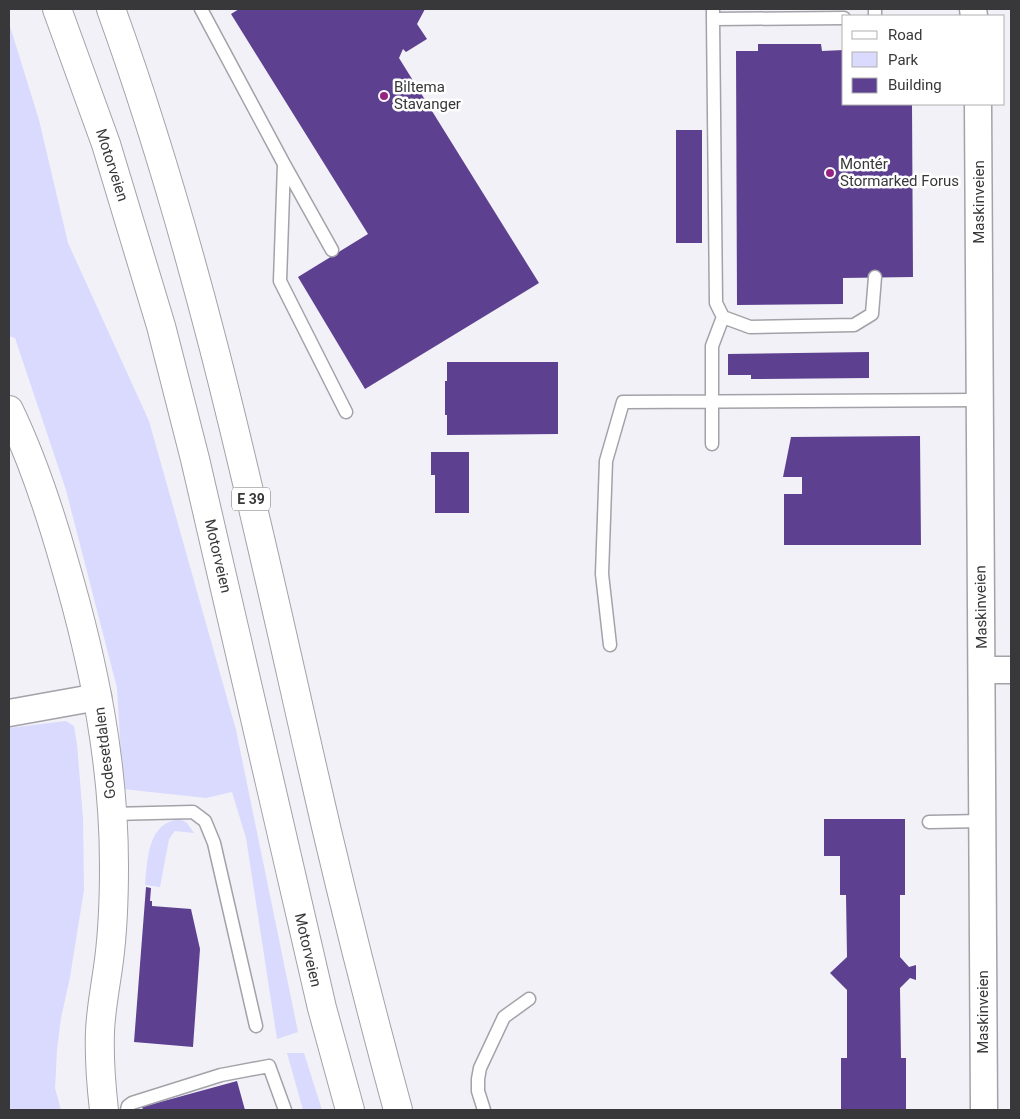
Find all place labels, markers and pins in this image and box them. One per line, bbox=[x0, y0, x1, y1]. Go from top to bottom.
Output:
place label: Biltema Stavanger bbox=[394, 78, 461, 113]
marker: Biltema Stavanger bbox=[378, 90, 390, 102]
place label: Montér Stormarked Forus bbox=[840, 155, 959, 190]
marker: Montér Stormarked Forus bbox=[824, 167, 836, 179]

